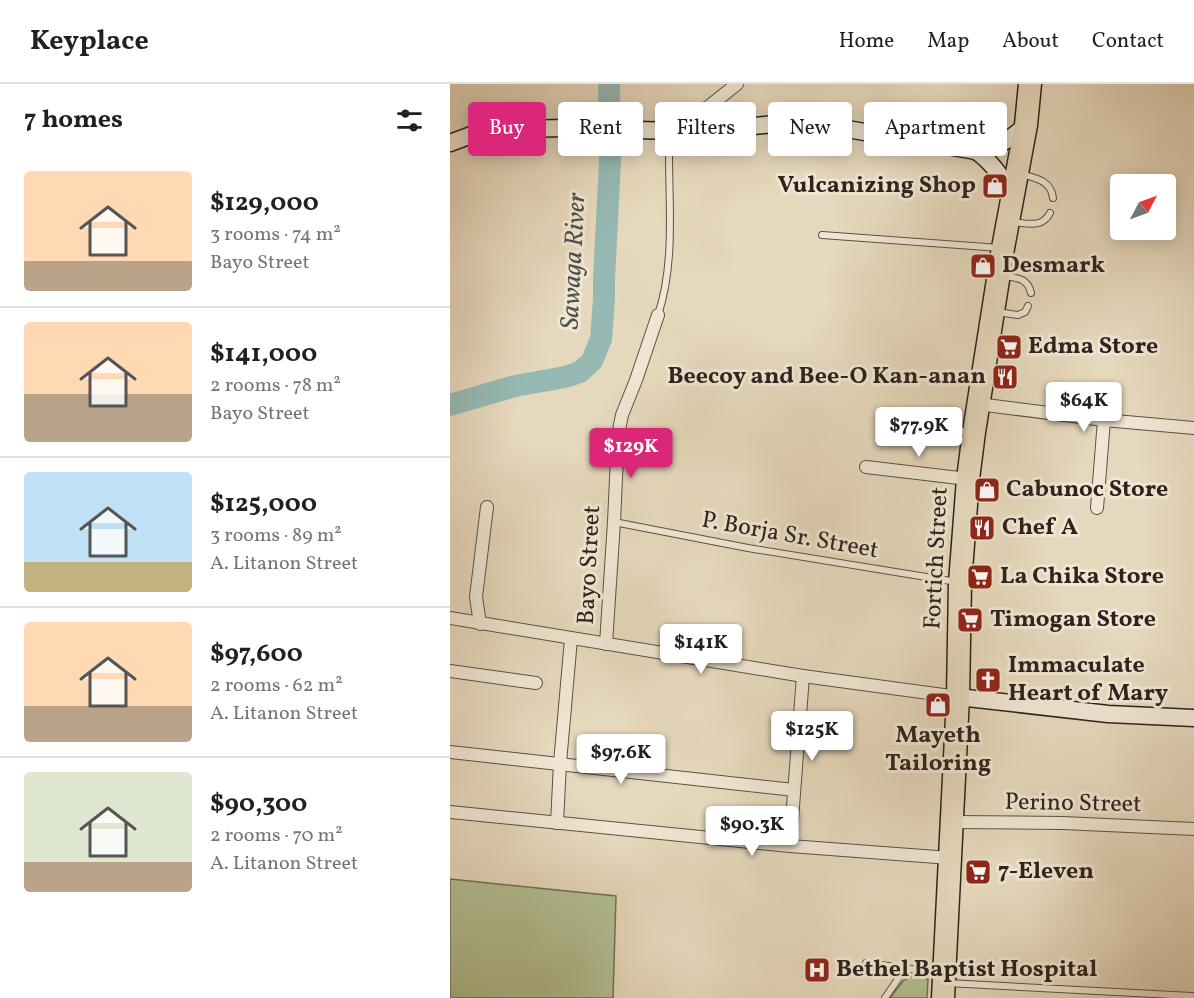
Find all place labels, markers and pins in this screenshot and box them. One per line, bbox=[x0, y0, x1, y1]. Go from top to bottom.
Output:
place label: Vulcanizing Shop bbox=[778, 169, 976, 203]
shop icon: Vulcanizing Shop bbox=[980, 171, 1010, 201]
place label: Desmark bbox=[1002, 249, 1105, 283]
shop icon: Desmark bbox=[968, 251, 998, 281]
place label: Edma Store bbox=[1028, 330, 1158, 364]
supermarket icon: Edma Store bbox=[994, 332, 1024, 362]
place label: Beecoy and Bee-O Kan-anan bbox=[668, 360, 986, 394]
restaurant icon: Beecoy and Bee-O Kan-anan bbox=[990, 362, 1020, 392]
pin: $64K bbox=[1048, 382, 1120, 433]
pin: $77.9K bbox=[870, 407, 968, 458]
pin: $129K bbox=[589, 428, 673, 479]
place label: Cabunoc Store bbox=[1006, 473, 1168, 507]
shop icon: Cabunoc Store bbox=[972, 475, 1002, 505]
place label: Chef A bbox=[1002, 511, 1078, 545]
restaurant icon: Chef A bbox=[967, 513, 997, 543]
place label: La Chika Store bbox=[1000, 560, 1164, 594]
supermarket icon: La Chika Store bbox=[965, 562, 995, 592]
place label: Timogan Store bbox=[990, 603, 1156, 637]
supermarket icon: Timogan Store bbox=[955, 605, 985, 635]
pin: $141K bbox=[659, 624, 743, 675]
place label: Immaculate Heart of Mary bbox=[1008, 649, 1169, 711]
church icon: Immaculate Heart of Mary bbox=[973, 665, 1003, 695]
shop icon: Mayeth Tailoring bbox=[923, 690, 953, 720]
pin: $125K bbox=[770, 711, 854, 762]
place label: Mayeth Tailoring bbox=[885, 719, 991, 781]
pin: $97.6K bbox=[572, 734, 670, 785]
pin: $90.3K bbox=[703, 806, 801, 857]
place label: 7-Eleven bbox=[998, 855, 1094, 889]
supermarket icon: 7-Eleven bbox=[963, 857, 993, 887]
place label: Bethel Baptist Hospital bbox=[836, 953, 1097, 987]
hospital icon: Bethel Baptist Hospital bbox=[802, 955, 832, 985]

